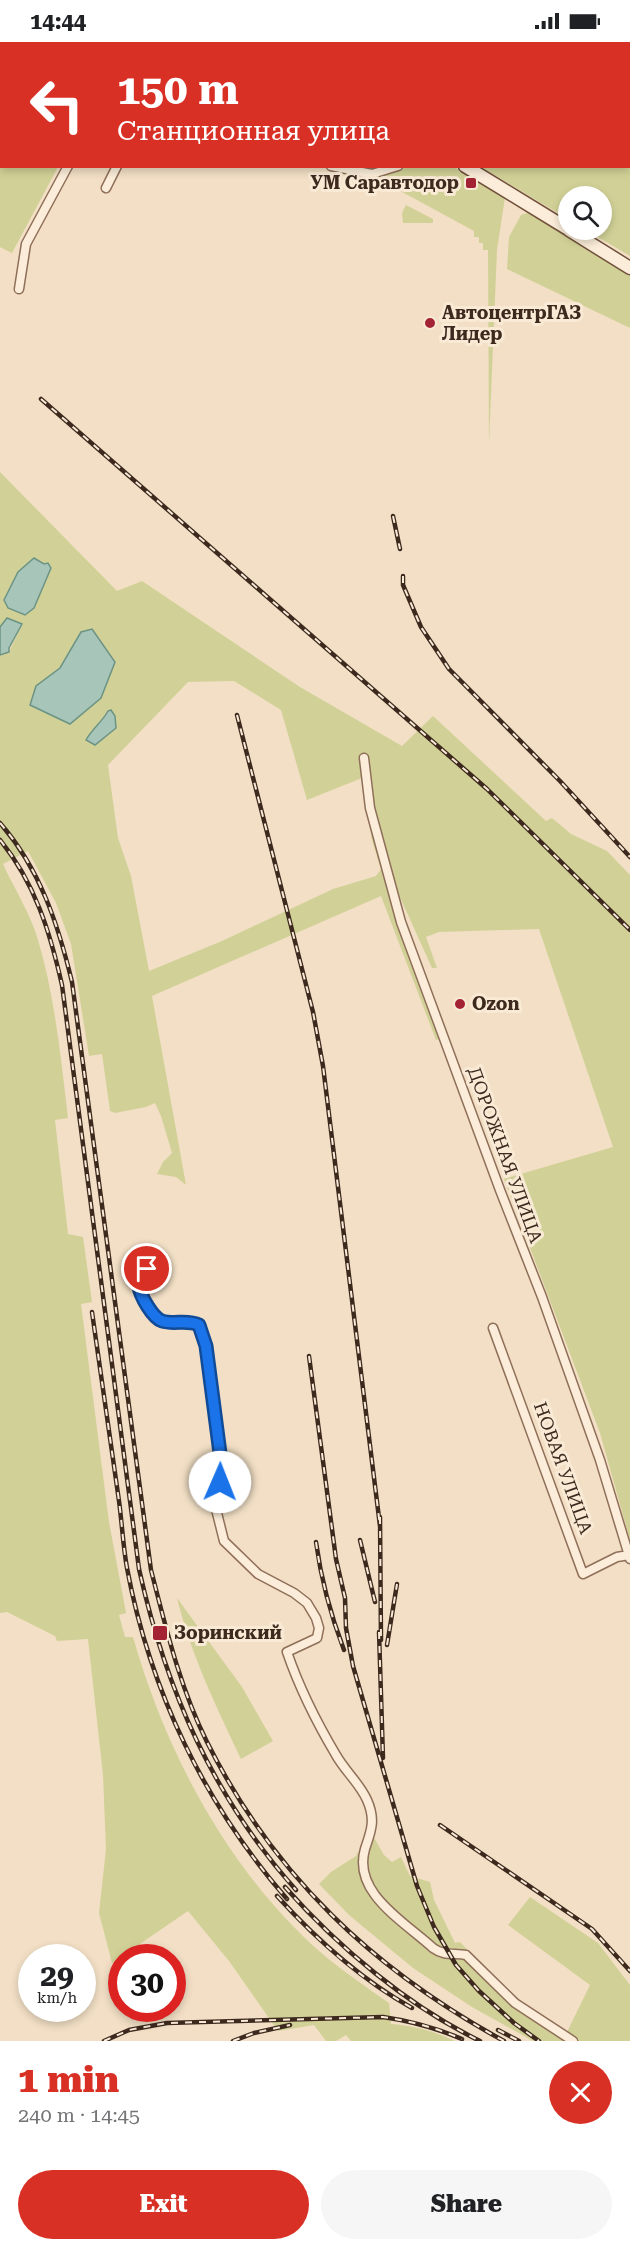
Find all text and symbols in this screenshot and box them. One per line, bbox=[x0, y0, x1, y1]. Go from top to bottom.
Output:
text: 14:44 bbox=[30, 9, 86, 34]
text: 150 m bbox=[117, 65, 239, 114]
icon: left bbox=[18, 66, 96, 144]
text: Станционная улица bbox=[117, 115, 390, 147]
place label: УМ Саравтодор bbox=[310, 172, 459, 193]
marker: УМ Саравтодор bbox=[464, 176, 478, 190]
map controls bbox=[558, 186, 612, 240]
button: search bbox=[558, 186, 612, 240]
place label: АвтоцентрГАЗ Лидер bbox=[442, 302, 581, 344]
marker: АвтоцентрГАЗ Лидер bbox=[423, 316, 437, 330]
place label: Ozon bbox=[472, 993, 520, 1014]
marker: Ozon bbox=[453, 997, 467, 1011]
street label: ДОРОЖНАЯ УЛИЦА bbox=[464, 1064, 547, 1246]
pin bbox=[121, 1243, 172, 1294]
icon: arrive bbox=[130, 1252, 163, 1285]
street label: НОВАЯ УЛИЦА bbox=[530, 1399, 597, 1537]
position arrow bbox=[188, 1450, 252, 1514]
place label: Зоринский bbox=[174, 1622, 282, 1643]
marker: Зоринский bbox=[151, 1624, 169, 1642]
speed limit sign: 30 bbox=[108, 1944, 186, 2022]
text: 29 bbox=[40, 1958, 74, 1993]
text: km/h bbox=[37, 1989, 77, 2007]
text: 1 min bbox=[18, 2059, 119, 2101]
button: close bbox=[549, 2061, 612, 2124]
text: 240 m · 14:45 bbox=[18, 2103, 140, 2127]
button: Exit bbox=[18, 2170, 309, 2239]
button: Share bbox=[321, 2170, 612, 2239]

